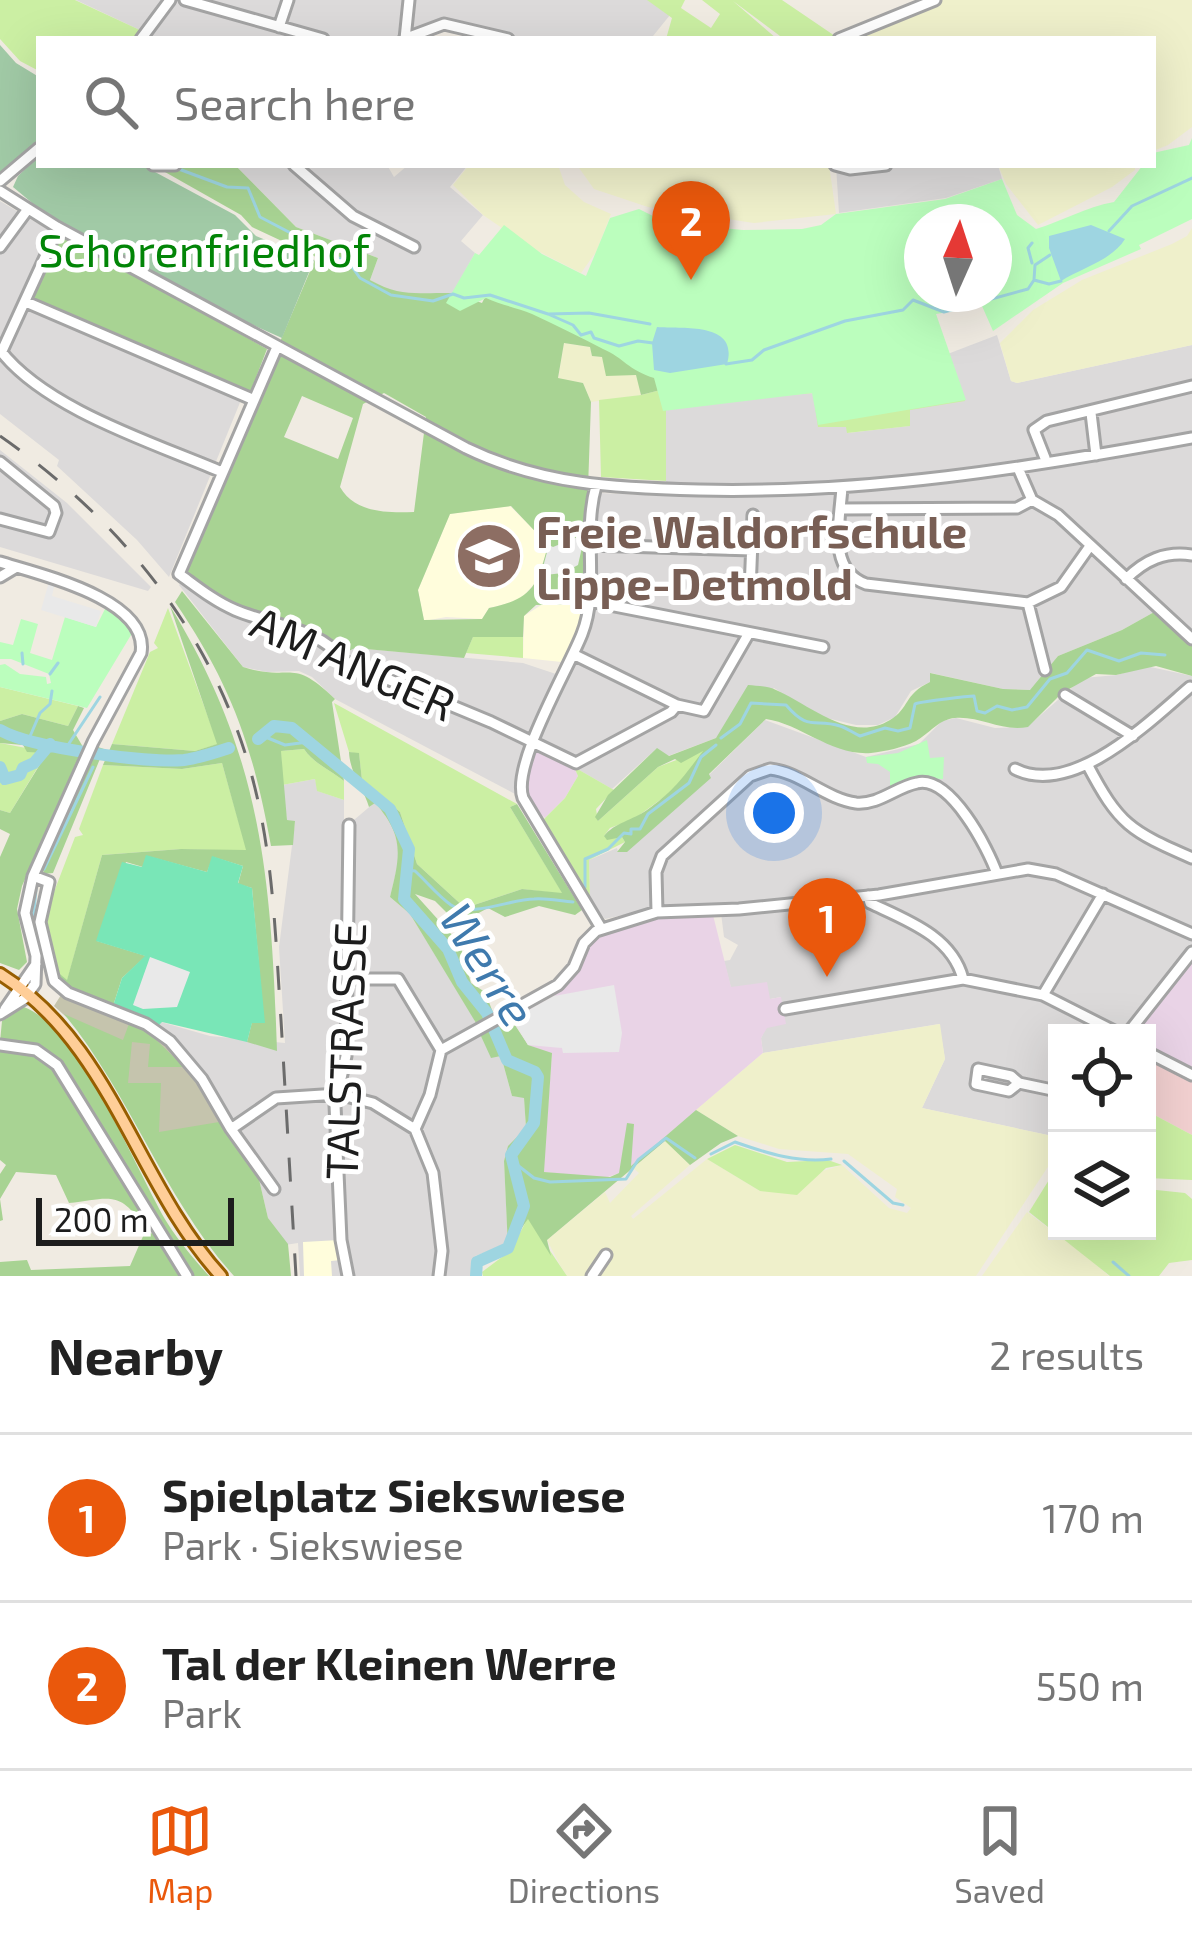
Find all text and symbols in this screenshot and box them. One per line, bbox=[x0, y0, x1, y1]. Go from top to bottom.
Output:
search box bbox=[36, 36, 1156, 168]
icon: search bbox=[78, 69, 144, 135]
text: Search here bbox=[174, 75, 416, 129]
pin: 2 bbox=[652, 181, 730, 280]
north arrow bbox=[904, 204, 1012, 312]
park label: Schorenfriedhof bbox=[38, 222, 371, 276]
place label: Freie Waldorfschule Lippe-Detmold bbox=[536, 503, 967, 609]
school or university icon: Freie Waldorfschule Lippe-Detmold bbox=[454, 521, 524, 591]
street label: AM ANGER bbox=[244, 593, 464, 731]
your location bbox=[744, 783, 804, 843]
pin: 1 bbox=[788, 878, 866, 977]
water label: Werre bbox=[429, 892, 549, 1036]
street label: TALSTRASSE bbox=[313, 921, 375, 1181]
map controls bbox=[1048, 1024, 1156, 1240]
button: locate bbox=[1048, 1024, 1156, 1132]
button: layers bbox=[1048, 1132, 1156, 1240]
scale bar bbox=[36, 1192, 234, 1245]
text: 200 m bbox=[54, 1199, 149, 1239]
text: Nearby bbox=[48, 1324, 223, 1385]
text: 2 results bbox=[989, 1331, 1144, 1378]
text: Spielplatz Siekswiese bbox=[162, 1467, 626, 1521]
text: 1 bbox=[79, 1494, 95, 1541]
text: 170 m bbox=[1042, 1494, 1144, 1541]
text: Park · Siekswiese bbox=[162, 1521, 464, 1568]
text: Tal der Kleinen Werre bbox=[162, 1635, 617, 1689]
text: 2 bbox=[76, 1662, 98, 1709]
text: 550 m bbox=[1036, 1662, 1144, 1709]
text: Park bbox=[162, 1689, 242, 1736]
tab: Map bbox=[147, 1798, 213, 1910]
tab: Directions bbox=[508, 1798, 660, 1910]
tab: Saved bbox=[954, 1798, 1045, 1910]

